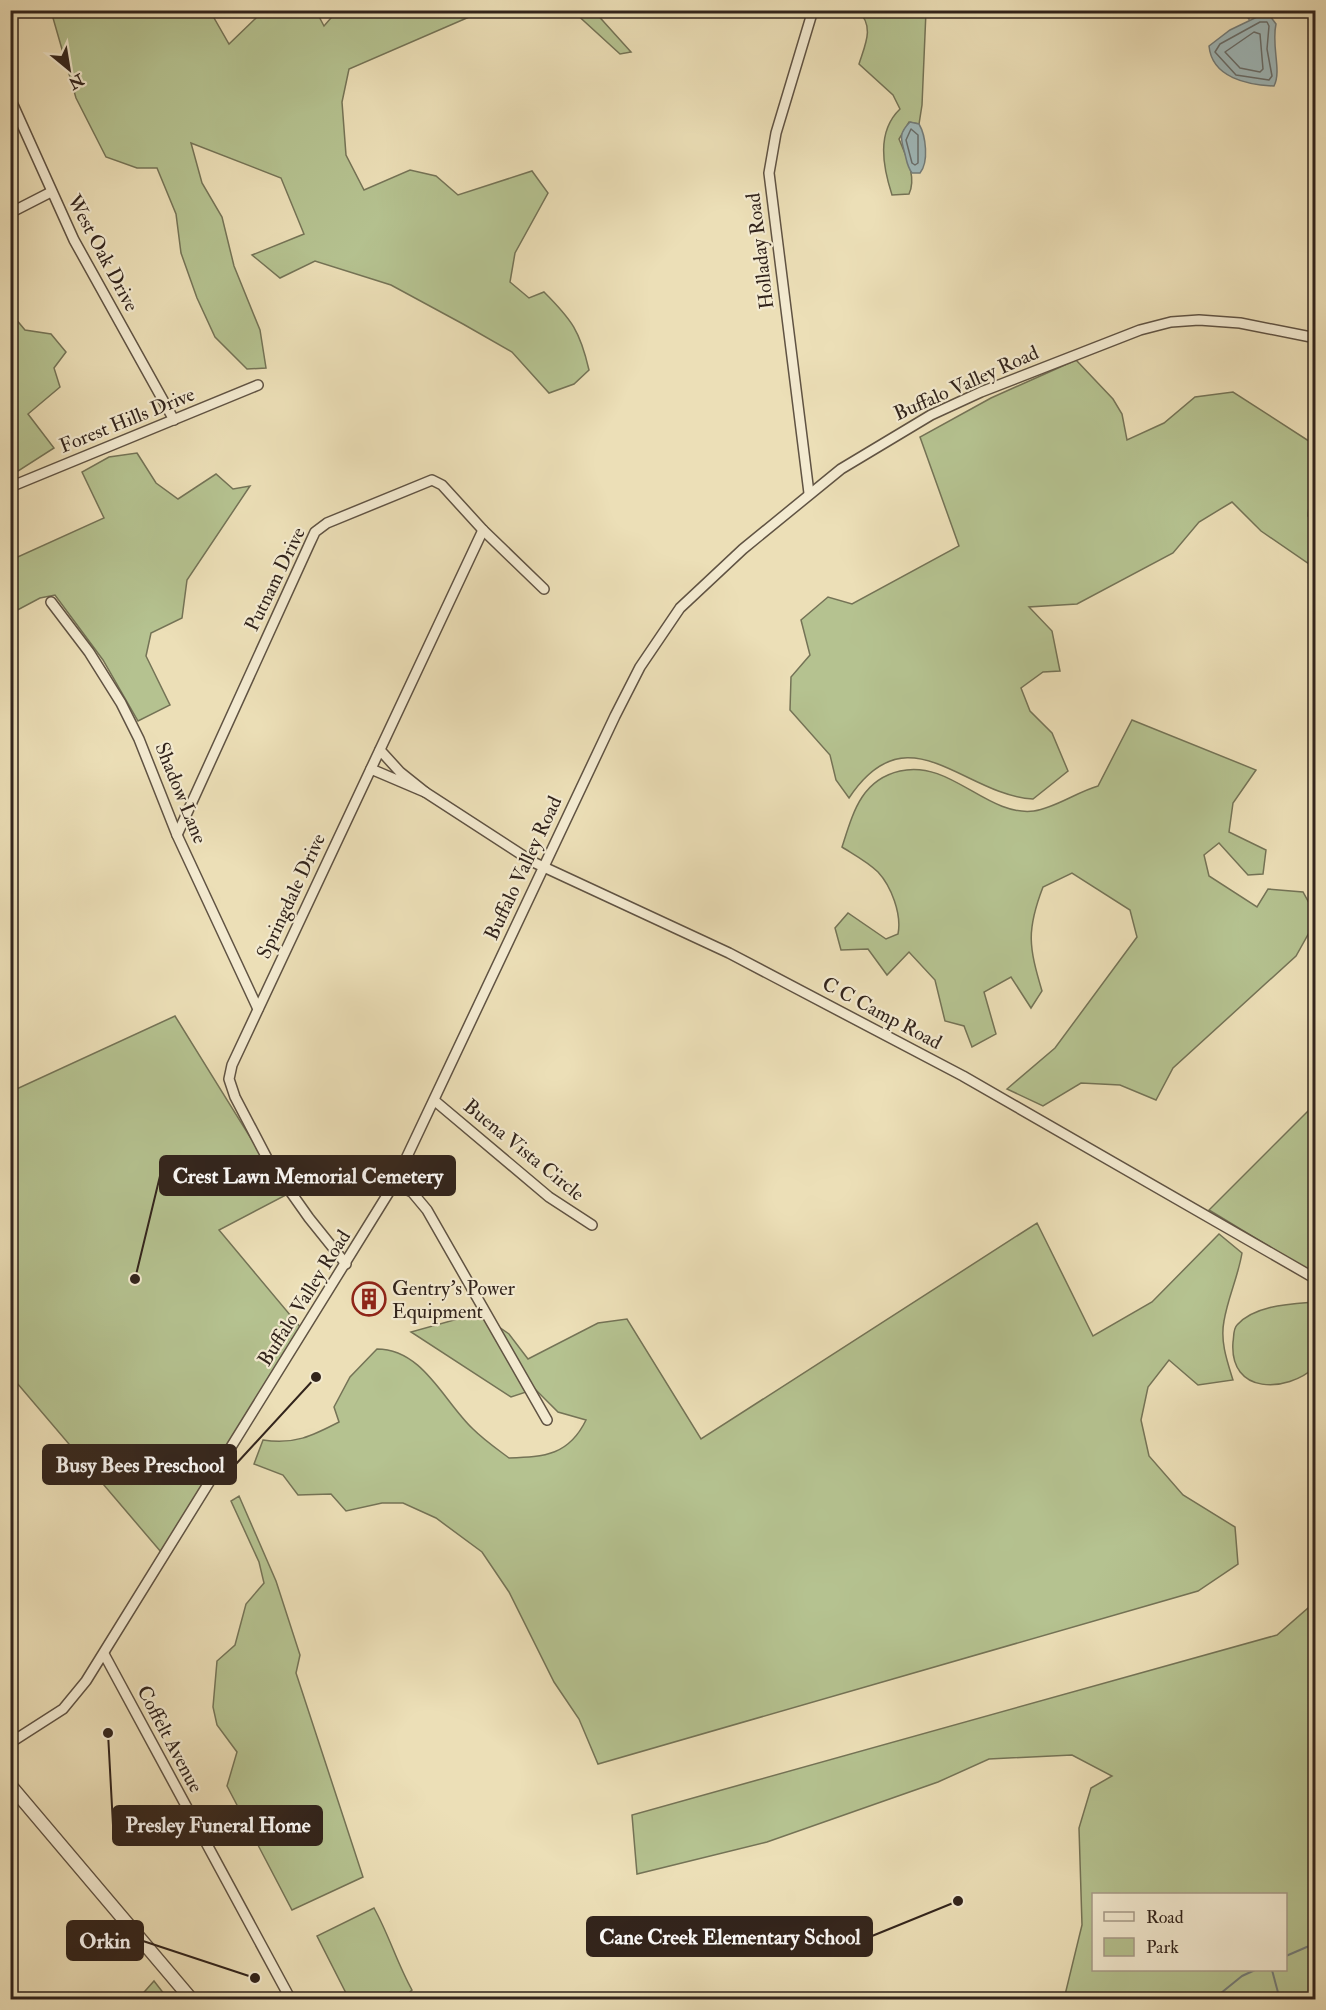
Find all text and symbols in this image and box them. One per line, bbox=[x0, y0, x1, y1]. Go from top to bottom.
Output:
north arrow bbox=[39, 39, 99, 99]
text: N bbox=[64, 68, 88, 94]
street label: West Oak Drive bbox=[61, 189, 144, 316]
street label: Holladay Road bbox=[740, 191, 780, 311]
street label: Buffalo Valley Road bbox=[890, 340, 1042, 426]
street label: Forest Hills Drive bbox=[56, 381, 198, 459]
street label: Putnam Drive bbox=[239, 523, 311, 635]
street label: Shadow Lane bbox=[149, 739, 213, 847]
street label: Buffalo Valley Road bbox=[479, 792, 567, 944]
street label: Springdale Drive bbox=[251, 829, 332, 963]
street label: C C Camp Road bbox=[817, 971, 946, 1056]
street label: Buena Vista Circle bbox=[458, 1094, 590, 1206]
callout: Crest Lawn Memorial Cemetery bbox=[160, 1156, 455, 1195]
text: Crest Lawn Memorial Cemetery bbox=[173, 1163, 444, 1190]
street label: Buffalo Valley Road bbox=[252, 1225, 356, 1371]
place label: Gentry's Power Equipment bbox=[392, 1276, 516, 1325]
building icon: Gentry's Power Equipment bbox=[351, 1281, 387, 1317]
callout: Busy Bees Preschool bbox=[43, 1445, 236, 1484]
text: Busy Bees Preschool bbox=[55, 1452, 225, 1479]
street label: Coffelt Avenue bbox=[131, 1681, 209, 1797]
callout: Presley Funeral Home bbox=[113, 1806, 322, 1845]
text: Presley Funeral Home bbox=[126, 1812, 311, 1839]
legend bbox=[1092, 1893, 1287, 1971]
text: Road bbox=[1146, 1906, 1184, 1929]
callout: Cane Creek Elementary School bbox=[587, 1917, 872, 1956]
callout: Orkin bbox=[67, 1921, 143, 1960]
text: Cane Creek Elementary School bbox=[599, 1924, 861, 1951]
text: Orkin bbox=[79, 1928, 131, 1955]
text: Park bbox=[1146, 1936, 1179, 1959]

